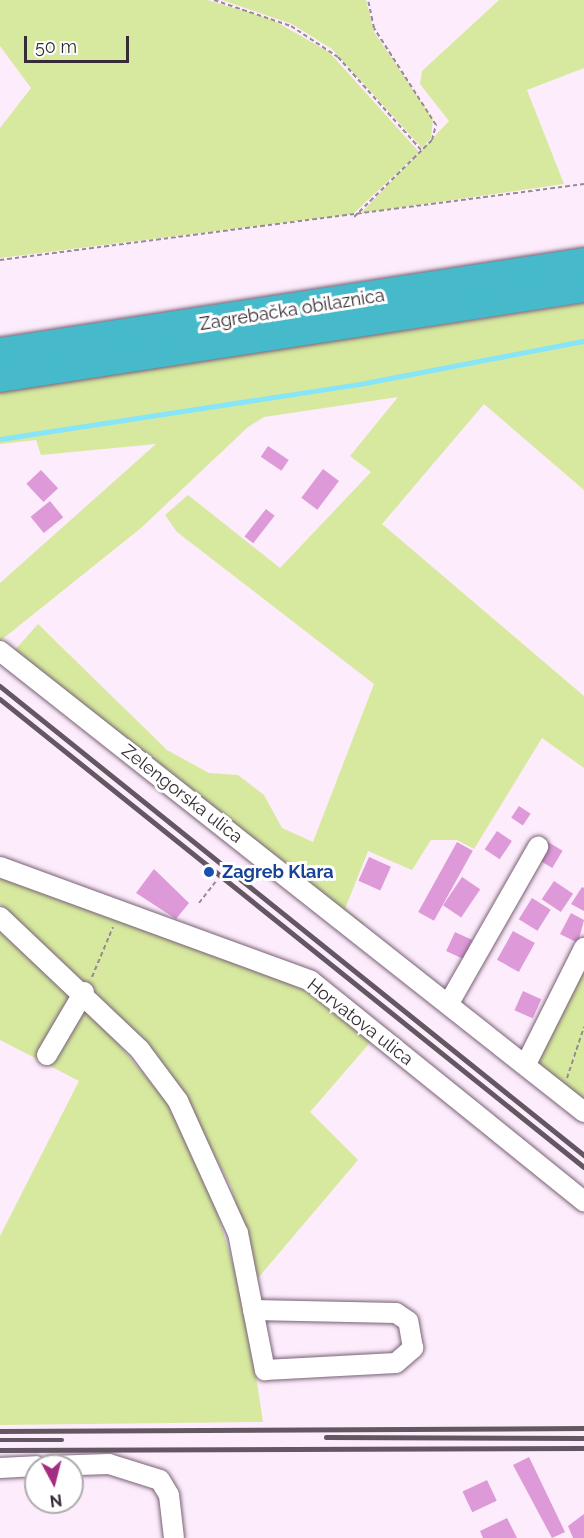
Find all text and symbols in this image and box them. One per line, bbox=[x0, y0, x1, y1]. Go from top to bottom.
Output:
scale bar bbox=[27, 24, 132, 62]
text: 50 m bbox=[35, 36, 77, 57]
street label: Zagrebačka obilaznica bbox=[198, 285, 386, 335]
street label: Zelengorska ulica bbox=[117, 740, 247, 848]
place label: Zagreb Klara bbox=[222, 861, 334, 883]
marker: Zagreb Klara bbox=[200, 863, 218, 881]
street label: Horvatova ulica bbox=[303, 974, 417, 1070]
north arrow bbox=[24, 1454, 84, 1514]
text: N bbox=[49, 1490, 63, 1511]

